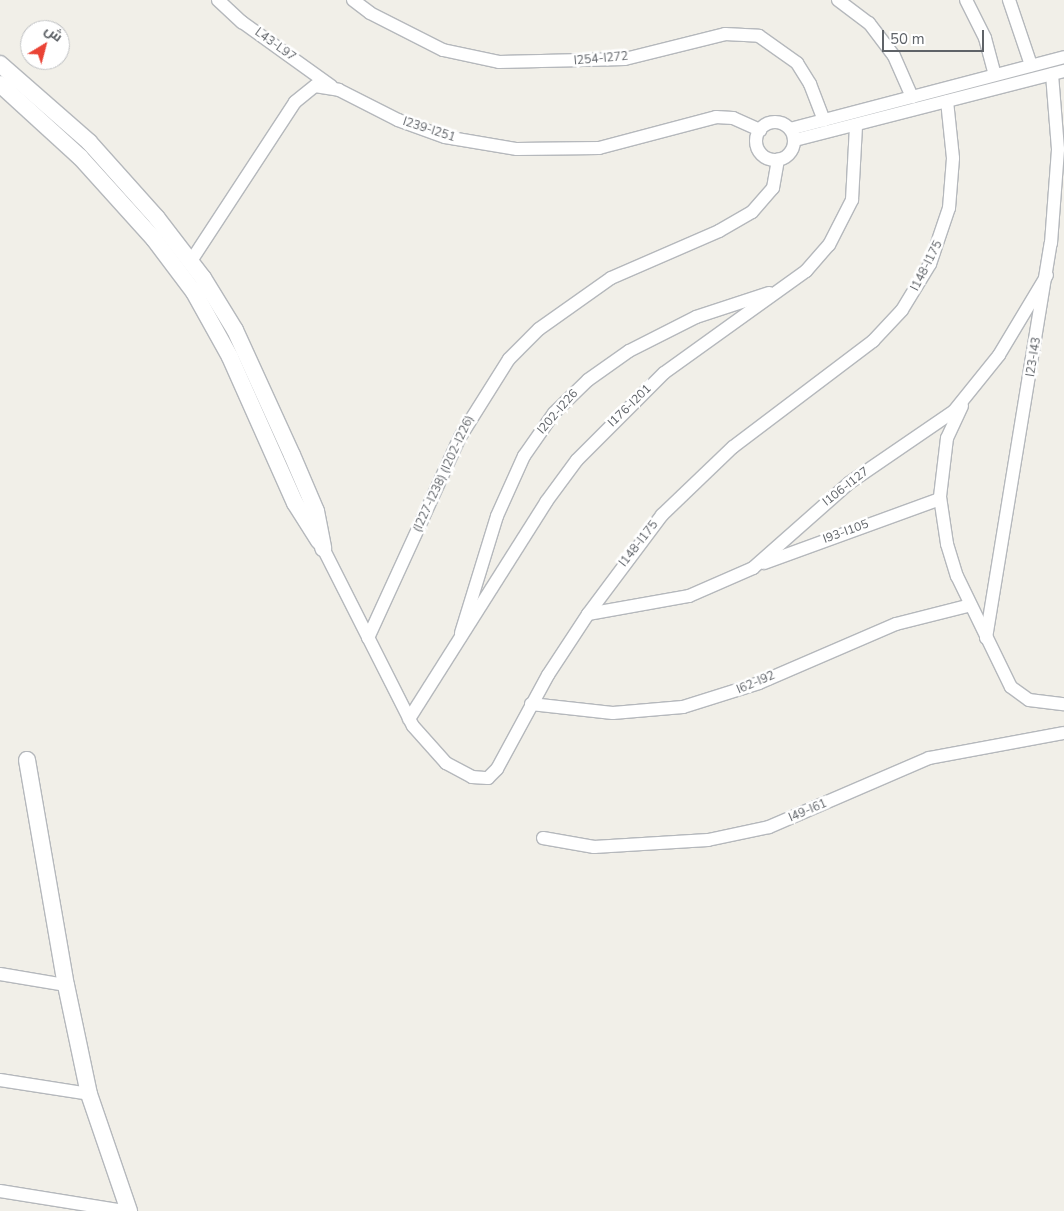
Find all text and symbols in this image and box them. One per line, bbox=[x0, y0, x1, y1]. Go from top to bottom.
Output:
north arrow bbox=[20, 20, 70, 70]
text: ش bbox=[41, 20, 67, 46]
scale bar bbox=[884, 20, 986, 52]
street label: L43-L97 bbox=[252, 25, 298, 65]
text: 50 m bbox=[890, 29, 925, 49]
street label: I254-I272 bbox=[573, 49, 629, 69]
street label: I239-I251 bbox=[401, 115, 457, 145]
street label: I148-I175 bbox=[908, 238, 946, 294]
street label: I23-I43 bbox=[1024, 336, 1044, 378]
street label: I176-I201 bbox=[605, 382, 655, 430]
street label: I202-I226 bbox=[535, 387, 581, 437]
street label: (I227-I238) (I202-I226) bbox=[411, 413, 477, 535]
street label: I106-I127 bbox=[820, 465, 872, 509]
street label: I93-I105 bbox=[821, 517, 871, 547]
street label: I148-I175 bbox=[617, 518, 661, 570]
street label: I62-I92 bbox=[735, 669, 777, 697]
street label: I49-I61 bbox=[787, 797, 829, 825]

